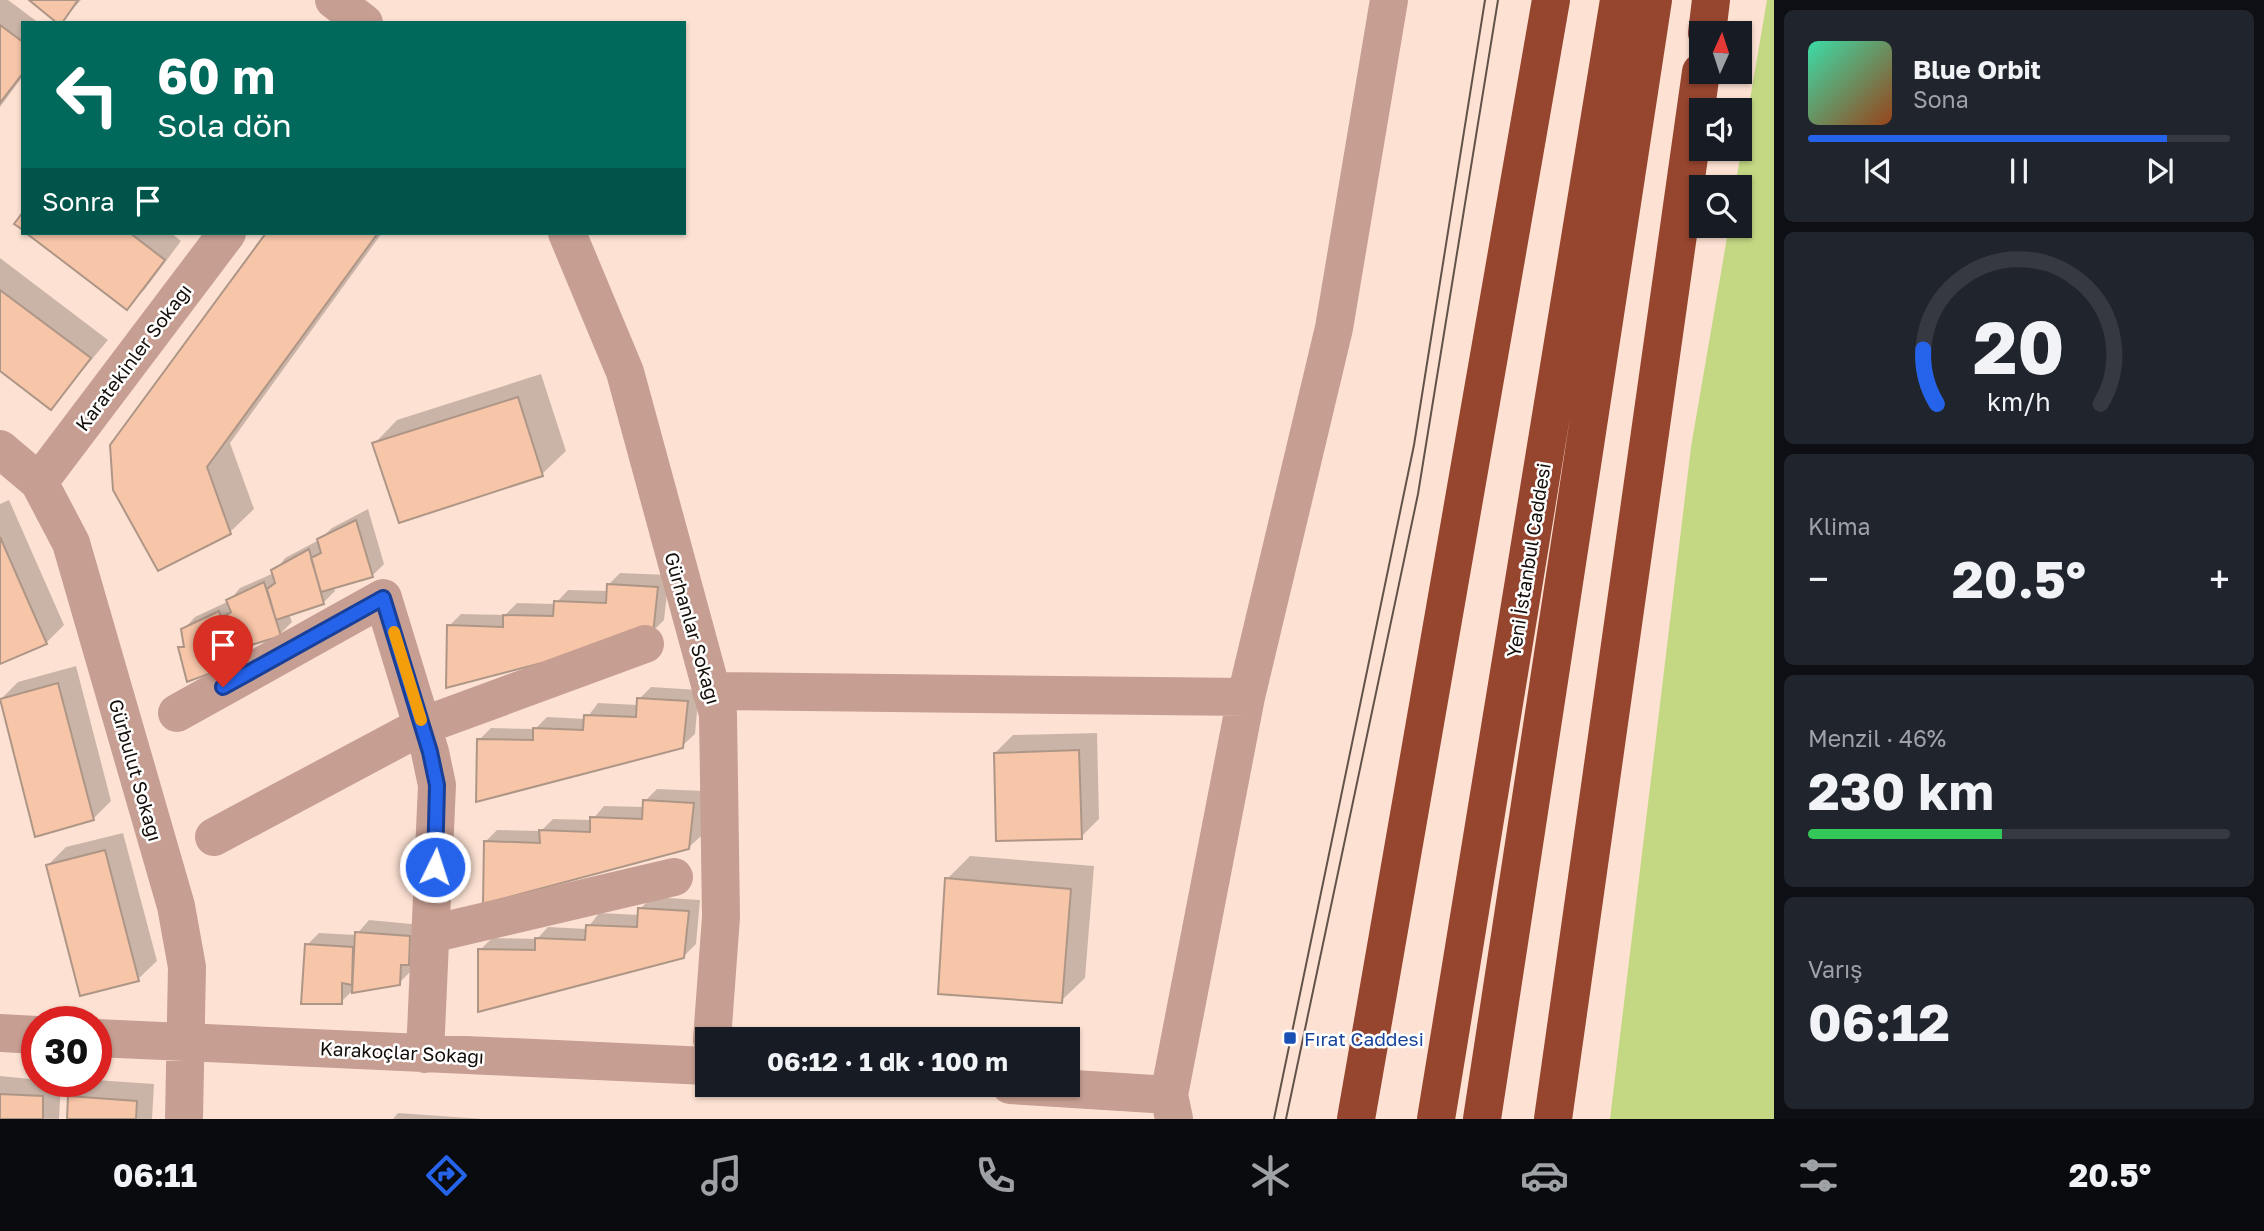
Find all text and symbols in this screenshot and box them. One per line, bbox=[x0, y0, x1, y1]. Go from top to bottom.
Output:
north arrow bbox=[1689, 21, 1752, 84]
map controls bbox=[1689, 21, 1752, 238]
text: 60 m bbox=[157, 46, 275, 105]
icon: left bbox=[42, 49, 133, 140]
text: Blue Orbit bbox=[1913, 54, 2041, 85]
text: Sona bbox=[1913, 85, 1969, 113]
button: sound bbox=[1689, 98, 1752, 161]
text: Sola dön bbox=[157, 106, 292, 144]
icon: previous bbox=[1859, 152, 1897, 190]
icon: pause bbox=[2000, 152, 2038, 190]
icon: next bbox=[2141, 152, 2179, 190]
button: search bbox=[1689, 175, 1752, 238]
icon: arrive bbox=[129, 182, 167, 220]
text: Sonra bbox=[42, 186, 115, 217]
street label: Karatekinler Sokağı bbox=[70, 279, 196, 435]
text: 20 bbox=[1973, 303, 2065, 390]
text: km/h bbox=[1987, 385, 2051, 416]
street label: Yeni İstanbul Caddesi bbox=[1501, 461, 1555, 659]
text: Klima bbox=[1808, 512, 1871, 540]
text: 20.5° bbox=[1952, 547, 2086, 609]
street label: Gürhanlar Sokağı bbox=[660, 549, 726, 707]
text: − bbox=[1808, 556, 1829, 601]
text: + bbox=[2209, 556, 2230, 601]
pin bbox=[193, 615, 253, 687]
icon: arrive bbox=[204, 626, 242, 664]
street label: Gürbulut Sokağı bbox=[105, 696, 167, 844]
text: Menzil · 46% bbox=[1808, 724, 1946, 752]
text: 230 km bbox=[1808, 759, 1994, 821]
position arrow bbox=[398, 830, 472, 904]
text: Varış bbox=[1808, 955, 1862, 983]
text: 06:12 bbox=[1808, 990, 1950, 1052]
speed limit sign: 30 bbox=[21, 1006, 112, 1097]
place label: Fırat Caddesi bbox=[1304, 1027, 1424, 1050]
marker: Fırat Caddesi bbox=[1282, 1030, 1298, 1046]
street label: Karakoçlar Sokağı bbox=[319, 1036, 485, 1068]
text: 06:12 · 1 dk · 100 m bbox=[767, 1046, 1008, 1077]
icon: directions bbox=[422, 1151, 471, 1200]
icon: music bbox=[697, 1151, 746, 1200]
icon: phone bbox=[971, 1151, 1020, 1200]
icon: climate bbox=[1246, 1151, 1295, 1200]
icon: car bbox=[1520, 1151, 1569, 1200]
icon: filters bbox=[1794, 1151, 1843, 1200]
text: 06:11 bbox=[113, 1156, 197, 1194]
text: 20.5° bbox=[2069, 1156, 2151, 1194]

